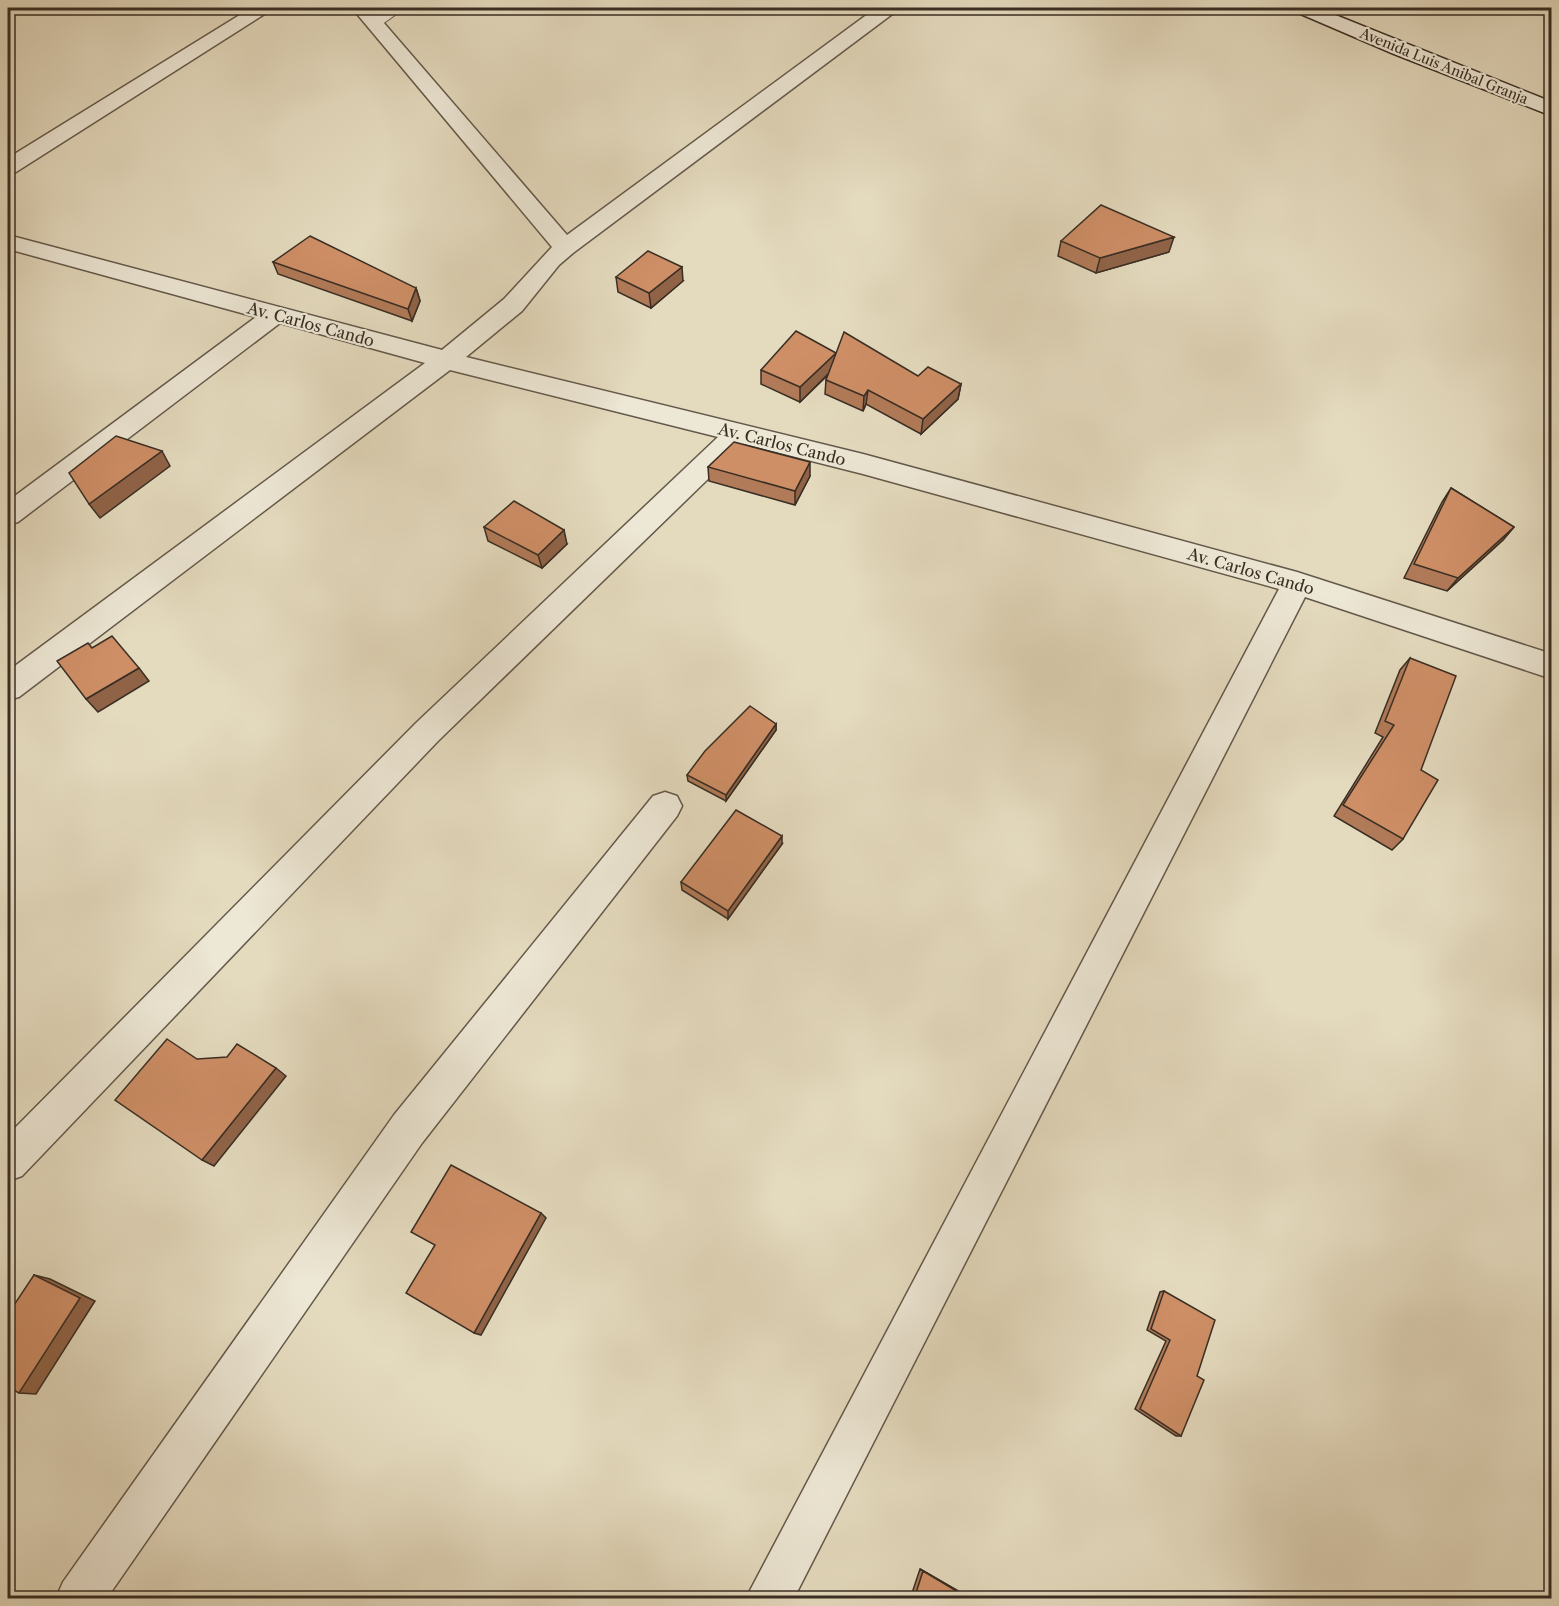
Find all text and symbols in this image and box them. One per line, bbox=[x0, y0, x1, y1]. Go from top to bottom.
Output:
street label: Avenida Luis Anibal Granja bbox=[1356, 24, 1531, 108]
street label: Av. Carlos Cando bbox=[244, 297, 377, 351]
street label: Av. Carlos Cando bbox=[715, 418, 848, 470]
street label: Av. Carlos Cando bbox=[1184, 543, 1317, 599]

